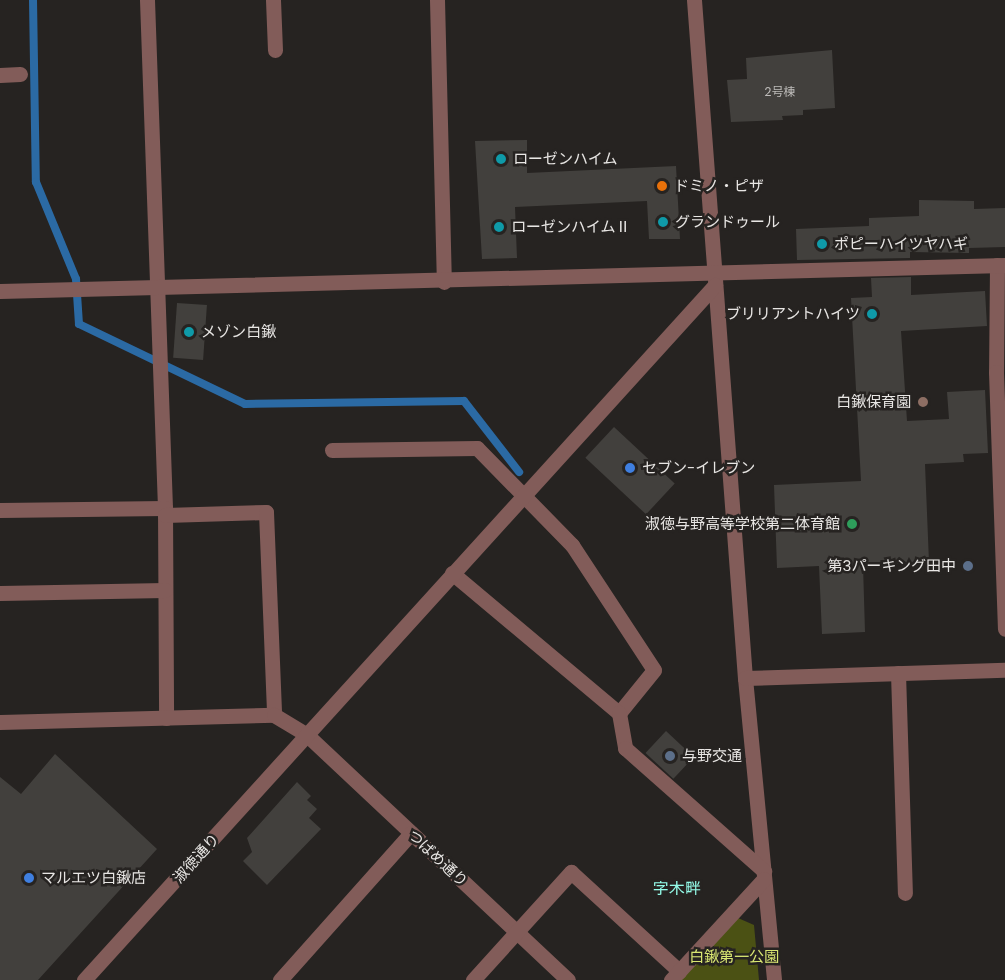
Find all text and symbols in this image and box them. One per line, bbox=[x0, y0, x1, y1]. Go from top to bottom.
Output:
house number: 2号棟 bbox=[765, 85, 795, 99]
place label: ローゼンハイム bbox=[513, 150, 618, 168]
marker: ローゼンハイム bbox=[494, 152, 508, 166]
place label: ドミノ・ピザ bbox=[674, 177, 764, 195]
marker: ドミノ・ピザ bbox=[655, 179, 669, 193]
place label: グランドゥール bbox=[675, 213, 780, 231]
marker: グランドゥール bbox=[656, 215, 670, 229]
place label: ローゼンハイムⅡ bbox=[511, 218, 631, 236]
marker: ローゼンハイムⅡ bbox=[492, 220, 506, 234]
place label: ポピーハイツヤハギ bbox=[834, 235, 969, 253]
marker: ポピーハイツヤハギ bbox=[815, 237, 829, 251]
place label: ブリリアントハイツ bbox=[725, 305, 860, 323]
marker: ブリリアントハイツ bbox=[865, 307, 879, 321]
place label: メゾン白鍬 bbox=[201, 323, 276, 341]
marker: メゾン白鍬 bbox=[182, 325, 196, 339]
place label: 白鍬保育園 bbox=[836, 393, 911, 411]
marker: 白鍬保育園 bbox=[916, 395, 930, 409]
place label: セブン-イレブン bbox=[642, 459, 755, 477]
marker: セブン-イレブン bbox=[623, 461, 637, 475]
place label: 淑徳与野高等学校第二体育館 bbox=[645, 515, 840, 533]
marker: 淑徳与野高等学校第二体育館 bbox=[845, 517, 859, 531]
place label: 第3パーキング田中 bbox=[827, 557, 956, 575]
marker: 第3パーキング田中 bbox=[961, 559, 975, 573]
place label: 与野交通 bbox=[682, 747, 742, 765]
marker: 与野交通 bbox=[663, 749, 677, 763]
street label: つばめ通り bbox=[404, 826, 472, 890]
street label: 淑徳通り bbox=[169, 830, 223, 886]
place label: マルエツ白鍬店 bbox=[41, 869, 146, 887]
marker: マルエツ白鍬店 bbox=[22, 871, 36, 885]
district label: 字木畔 bbox=[653, 879, 701, 899]
park label: 白鍬第一公園 bbox=[689, 948, 779, 966]

